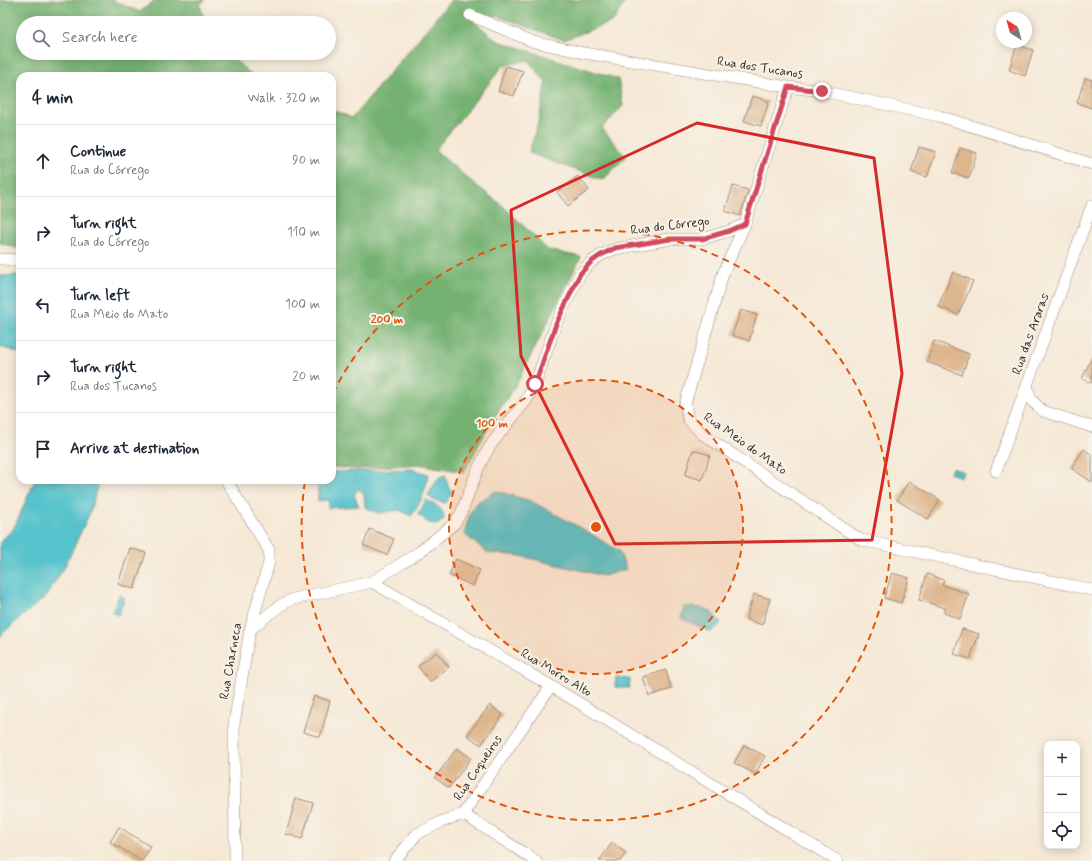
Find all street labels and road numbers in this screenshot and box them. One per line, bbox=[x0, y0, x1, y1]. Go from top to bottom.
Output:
street label: Rua dos Tucanos bbox=[716, 53, 804, 83]
street label: Rua do Córrego bbox=[630, 213, 711, 240]
street label: Rua das Araras bbox=[1008, 291, 1054, 377]
street label: Rua Meio do Mato bbox=[700, 409, 790, 479]
street label: Rua Charneca bbox=[216, 621, 246, 701]
street label: Rua Morro Alto bbox=[517, 645, 595, 701]
street label: Rua Coqueiros bbox=[450, 732, 506, 804]

